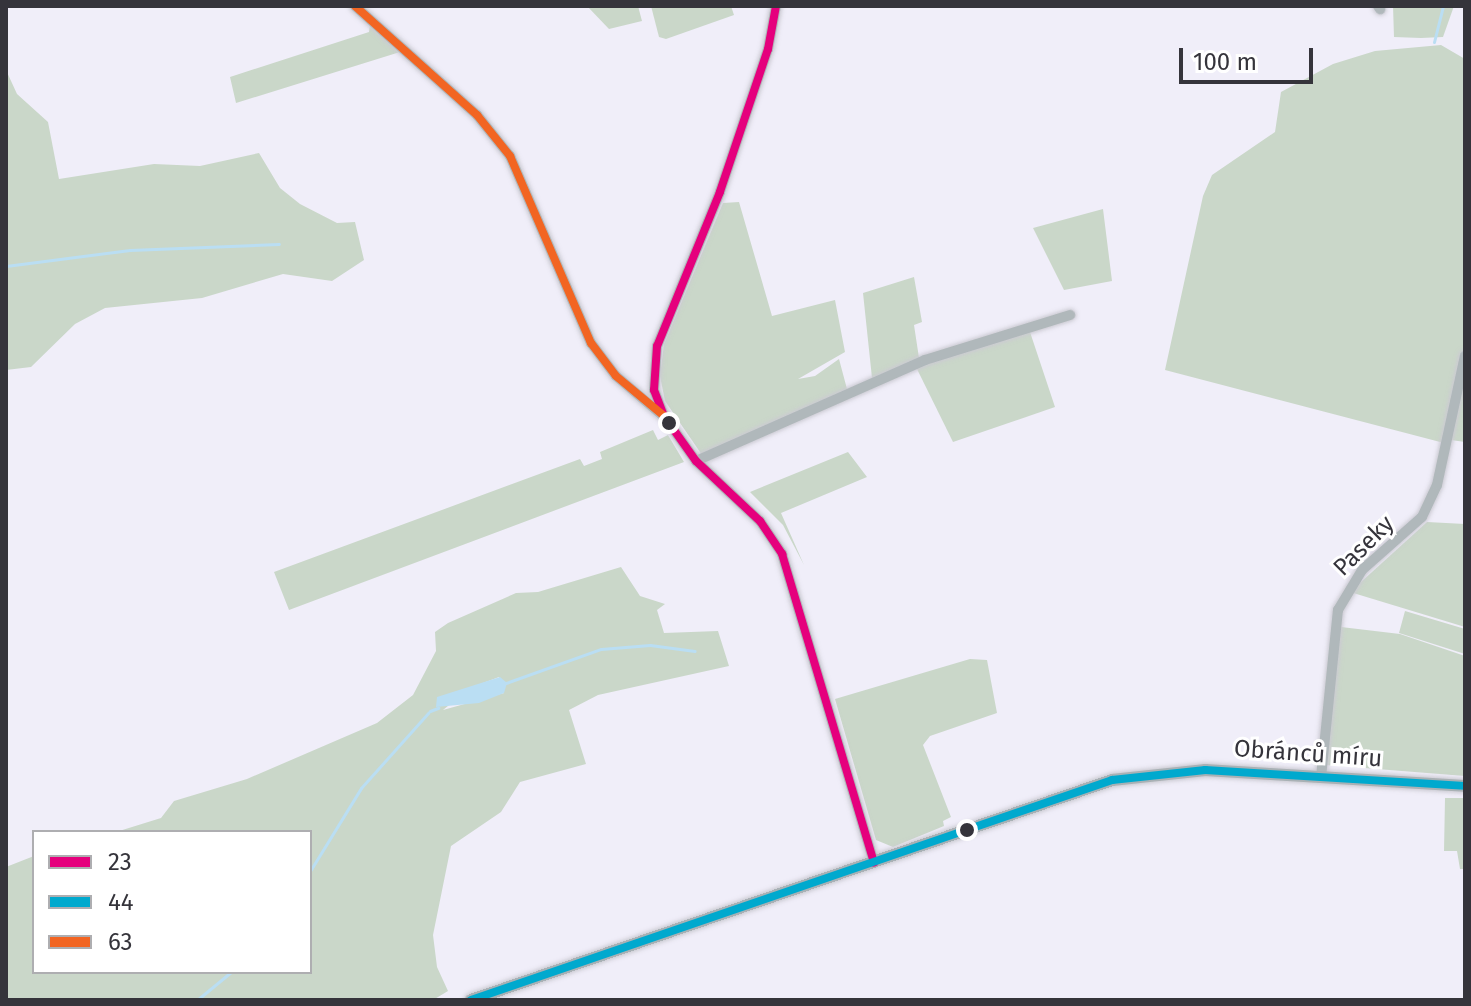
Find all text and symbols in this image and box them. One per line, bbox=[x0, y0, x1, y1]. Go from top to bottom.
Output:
scale bar bbox=[1183, 32, 1317, 82]
text: 100 m bbox=[1193, 48, 1257, 76]
unlabelled marker bbox=[661, 415, 677, 431]
street label: Paseky bbox=[1328, 510, 1400, 582]
street label: Obránců míru bbox=[1233, 734, 1383, 774]
unlabelled marker bbox=[959, 822, 975, 838]
legend bbox=[32, 830, 312, 974]
text: 23 bbox=[108, 848, 132, 876]
text: 44 bbox=[108, 888, 134, 916]
text: 63 bbox=[108, 928, 133, 956]

